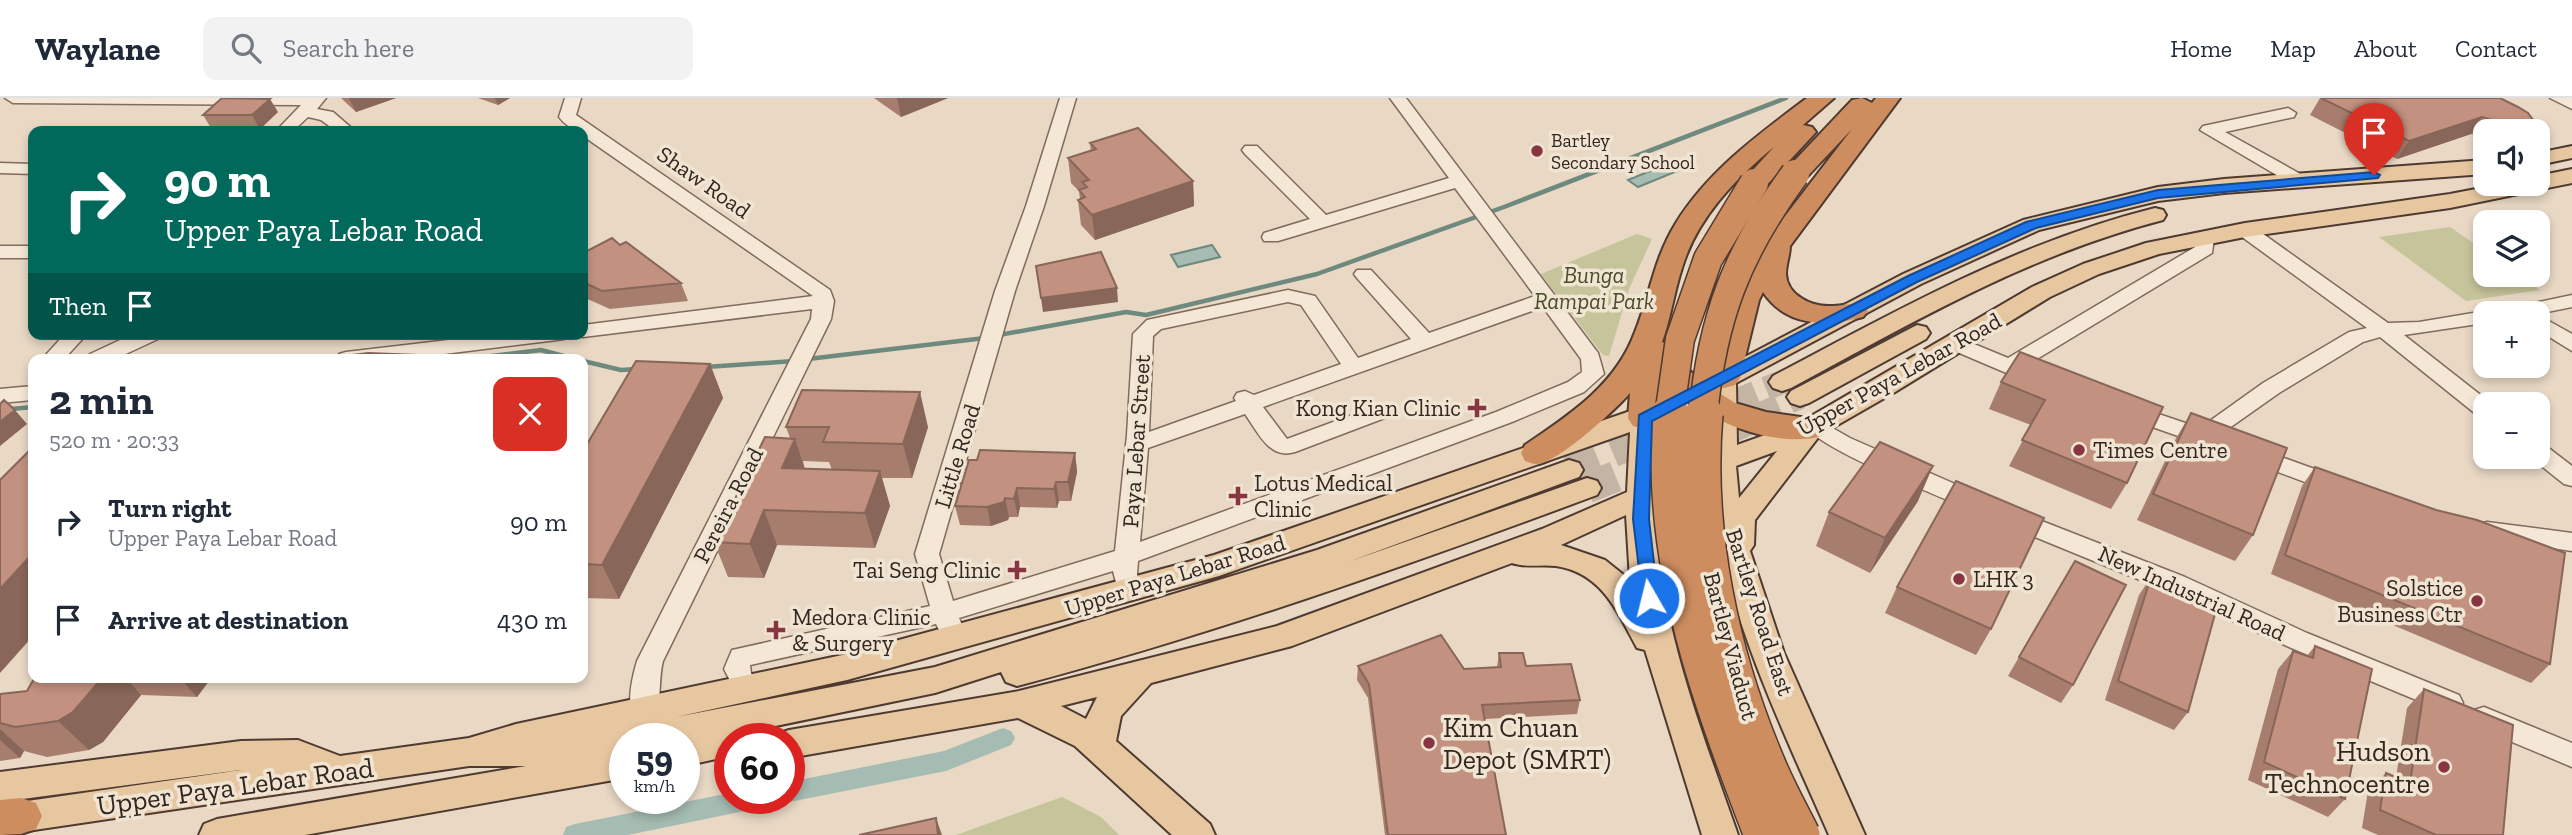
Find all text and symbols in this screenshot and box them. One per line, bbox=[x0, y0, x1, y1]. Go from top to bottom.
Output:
search box bbox=[203, 17, 693, 80]
text: Waylane bbox=[35, 29, 161, 68]
icon: search bbox=[227, 29, 265, 67]
text: Search here bbox=[283, 32, 414, 64]
text: Home bbox=[2170, 34, 2232, 63]
text: Map bbox=[2270, 34, 2316, 63]
text: About bbox=[2354, 34, 2417, 63]
text: Contact bbox=[2455, 34, 2537, 63]
pin bbox=[2344, 103, 2404, 175]
icon: arrive bbox=[2355, 114, 2393, 152]
map controls bbox=[2473, 119, 2550, 469]
button: sound bbox=[2473, 119, 2550, 196]
place label: Bartley Secondary School bbox=[1551, 129, 1695, 174]
street label: Shaw Road bbox=[652, 140, 756, 225]
marker: Bartley Secondary School bbox=[1529, 143, 1545, 159]
text: 90 m bbox=[164, 151, 271, 210]
icon: right bbox=[49, 154, 140, 245]
button: layers bbox=[2473, 210, 2550, 287]
text: Upper Paya Lebar Road bbox=[164, 211, 483, 249]
park label: Bunga Rampai Park bbox=[1534, 261, 1654, 315]
icon: arrive bbox=[121, 287, 159, 325]
text: Then bbox=[49, 290, 107, 322]
button: + bbox=[2473, 301, 2550, 378]
street label: Upper Paya Lebar Road bbox=[1792, 306, 2006, 442]
street label: Paya Lebar Street bbox=[1116, 353, 1156, 529]
text: 2 min bbox=[49, 374, 154, 425]
button: close bbox=[493, 377, 567, 451]
button: − bbox=[2473, 392, 2550, 469]
place label: Kong Kian Clinic bbox=[1296, 394, 1461, 422]
marker: Kong Kian Clinic bbox=[1467, 398, 1487, 418]
street label: Little Road bbox=[928, 400, 986, 512]
text: 520 m · 20:33 bbox=[49, 426, 179, 454]
place label: Times Centre bbox=[2093, 436, 2228, 464]
street label: Pereira Road bbox=[687, 442, 769, 567]
marker: Times Centre bbox=[2071, 442, 2087, 458]
place label: Lotus Medical Clinic bbox=[1254, 469, 1393, 523]
marker: Lotus Medical Clinic bbox=[1228, 486, 1248, 506]
text: Turn right bbox=[108, 492, 231, 524]
icon: right bbox=[49, 503, 87, 541]
text: 90 m bbox=[510, 506, 567, 538]
text: Upper Paya Lebar Road bbox=[108, 524, 337, 552]
street label: Bartley Road East bbox=[1720, 525, 1800, 700]
street label: Upper Paya Lebar Road bbox=[1061, 528, 1289, 622]
street label: New Industrial Road bbox=[2094, 539, 2290, 647]
place label: Tai Seng Clinic bbox=[853, 556, 1001, 584]
marker: Tai Seng Clinic bbox=[1007, 560, 1027, 580]
position arrow bbox=[1612, 561, 1686, 635]
place label: LHK 3 bbox=[1973, 565, 2034, 593]
street label: Bartley Viaduct bbox=[1698, 569, 1764, 723]
marker: LHK 3 bbox=[1951, 571, 1967, 587]
place label: Solstice Business Ctr bbox=[2337, 574, 2463, 628]
marker: Solstice Business Ctr bbox=[2469, 593, 2485, 609]
icon: arrive bbox=[49, 601, 87, 639]
place label: Medora Clinic & Surgery bbox=[792, 603, 931, 657]
text: Arrive at destination bbox=[108, 604, 348, 636]
text: 430 m bbox=[497, 604, 567, 636]
marker: Medora Clinic & Surgery bbox=[766, 620, 786, 640]
place label: Kim Chuan Depot (SMRT) bbox=[1443, 711, 1611, 776]
speed limit sign: 60 bbox=[714, 723, 805, 814]
marker: Kim Chuan Depot (SMRT) bbox=[1421, 735, 1437, 751]
place label: Hudson Technocentre bbox=[2265, 735, 2430, 800]
text: 59 bbox=[636, 738, 673, 780]
street label: Upper Paya Lebar Road bbox=[95, 751, 376, 822]
marker: Hudson Technocentre bbox=[2436, 759, 2452, 775]
text: km/h bbox=[634, 775, 675, 797]

